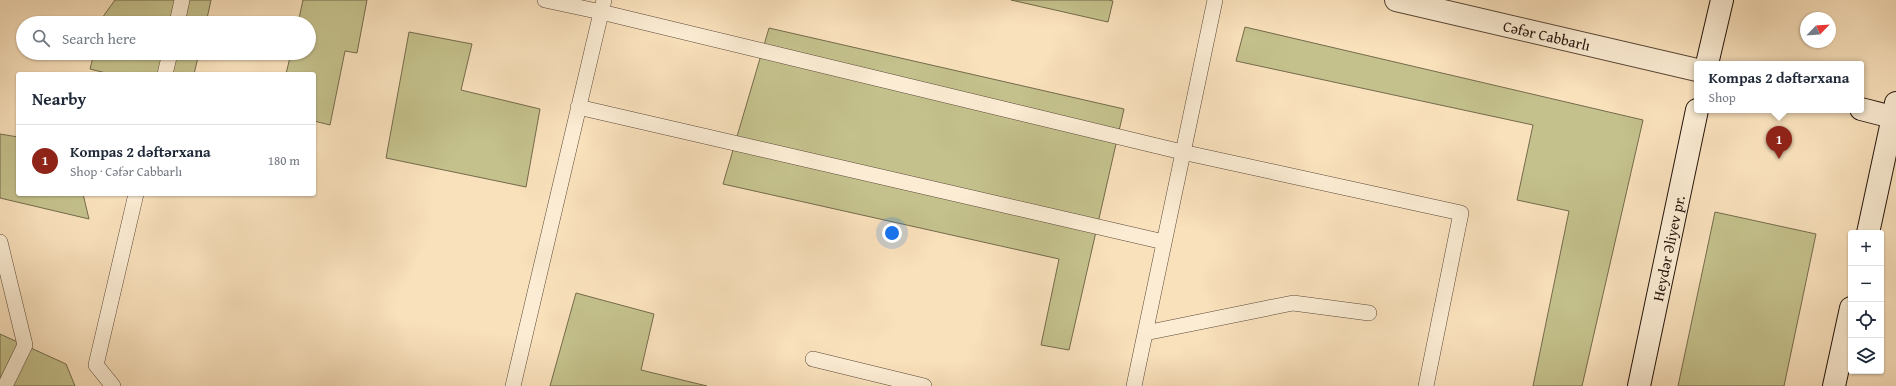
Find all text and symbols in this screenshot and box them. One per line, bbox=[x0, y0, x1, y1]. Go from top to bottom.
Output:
north arrow bbox=[1800, 12, 1836, 48]
street label: Cəfər Cabbarlı bbox=[1501, 15, 1593, 55]
search box bbox=[16, 16, 316, 60]
icon: search bbox=[30, 27, 52, 49]
text: Search here bbox=[62, 28, 136, 49]
popup bbox=[1694, 61, 1864, 113]
text: Kompas 2 dəftərxana bbox=[1709, 67, 1849, 88]
text: Nearby bbox=[32, 86, 86, 111]
text: Shop bbox=[1709, 88, 1736, 107]
pin: 1 bbox=[1766, 126, 1792, 159]
text: Kompas 2 dəftərxana bbox=[70, 141, 211, 162]
text: 1 bbox=[42, 151, 48, 170]
text: 180 m bbox=[268, 151, 300, 170]
text: Shop · Cəfər Cabbarlı bbox=[70, 162, 182, 181]
street label: Heydər Əliyev pr. bbox=[1647, 193, 1689, 303]
your location bbox=[882, 223, 902, 243]
map controls bbox=[1848, 230, 1884, 374]
button: + bbox=[1848, 230, 1884, 266]
button: − bbox=[1848, 266, 1884, 302]
button: locate bbox=[1848, 302, 1884, 338]
button: layers bbox=[1848, 338, 1884, 374]

